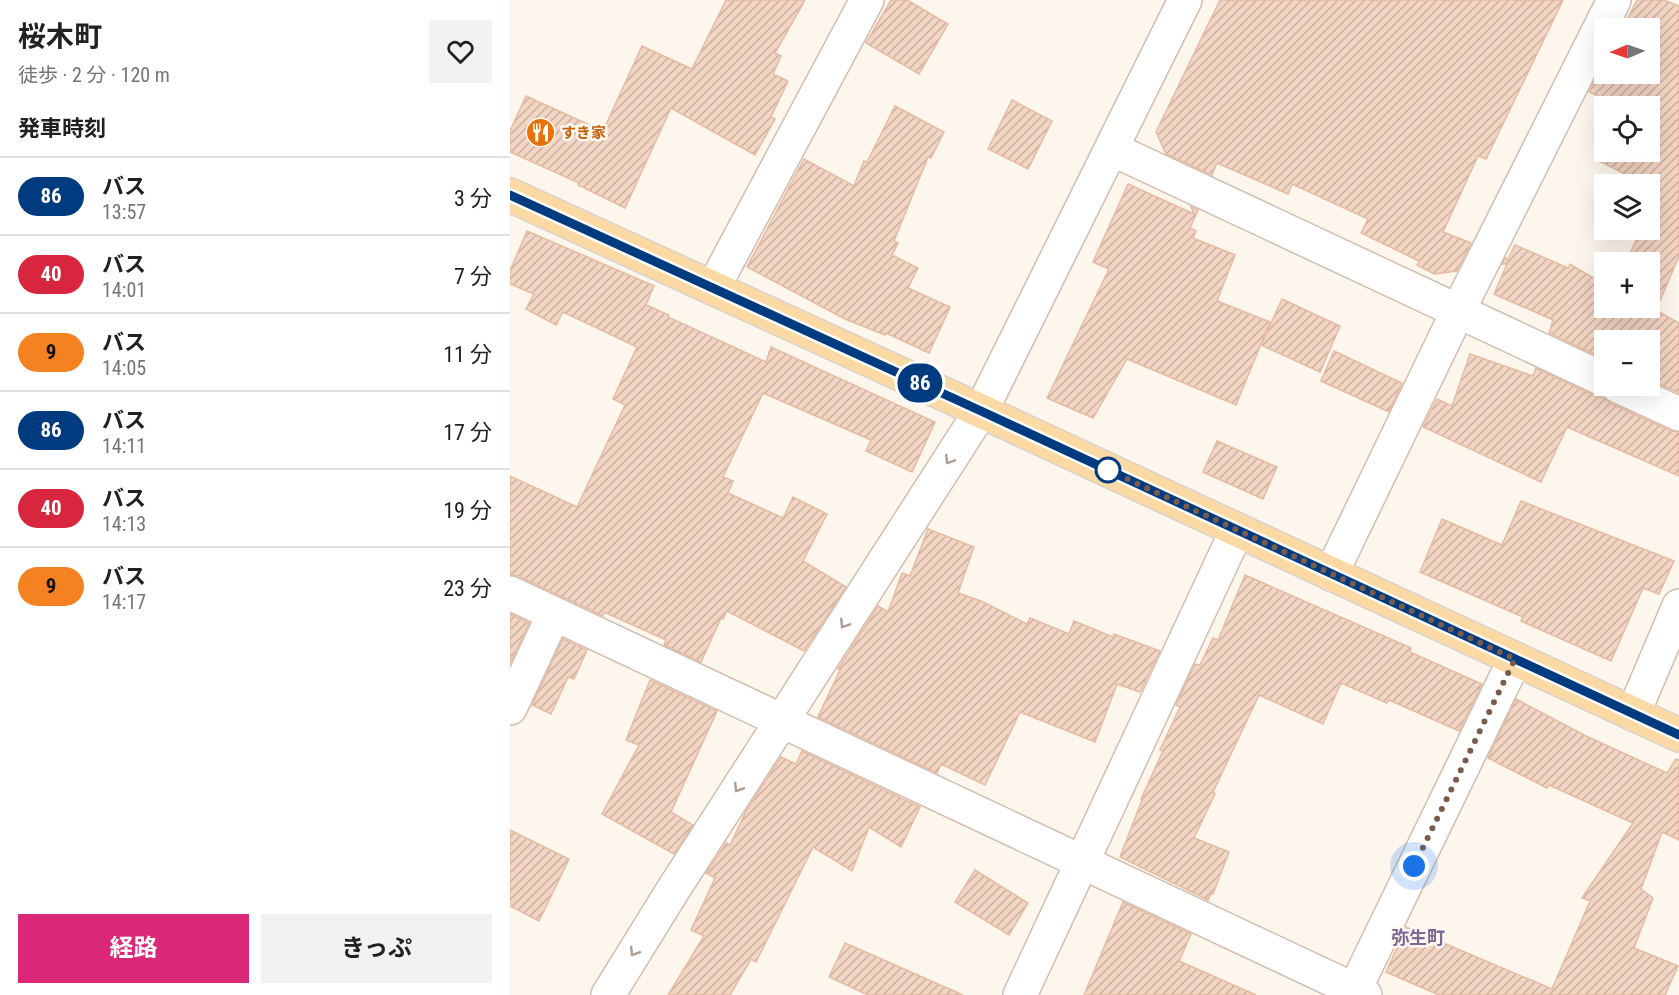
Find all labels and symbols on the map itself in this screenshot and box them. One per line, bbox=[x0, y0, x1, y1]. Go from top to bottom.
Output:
north arrow bbox=[1594, 18, 1660, 84]
restaurant icon: すき家 bbox=[524, 117, 556, 149]
place label: すき家 bbox=[561, 124, 606, 142]
line badge: 86 bbox=[893, 364, 947, 403]
one-way arrow bbox=[945, 454, 957, 464]
unlabelled marker bbox=[1095, 457, 1121, 483]
one-way arrow bbox=[840, 617, 851, 628]
one-way arrow bbox=[735, 781, 746, 792]
your location bbox=[1399, 851, 1429, 881]
district label: 弥生町 bbox=[1391, 927, 1445, 948]
one-way arrow bbox=[631, 946, 642, 957]

